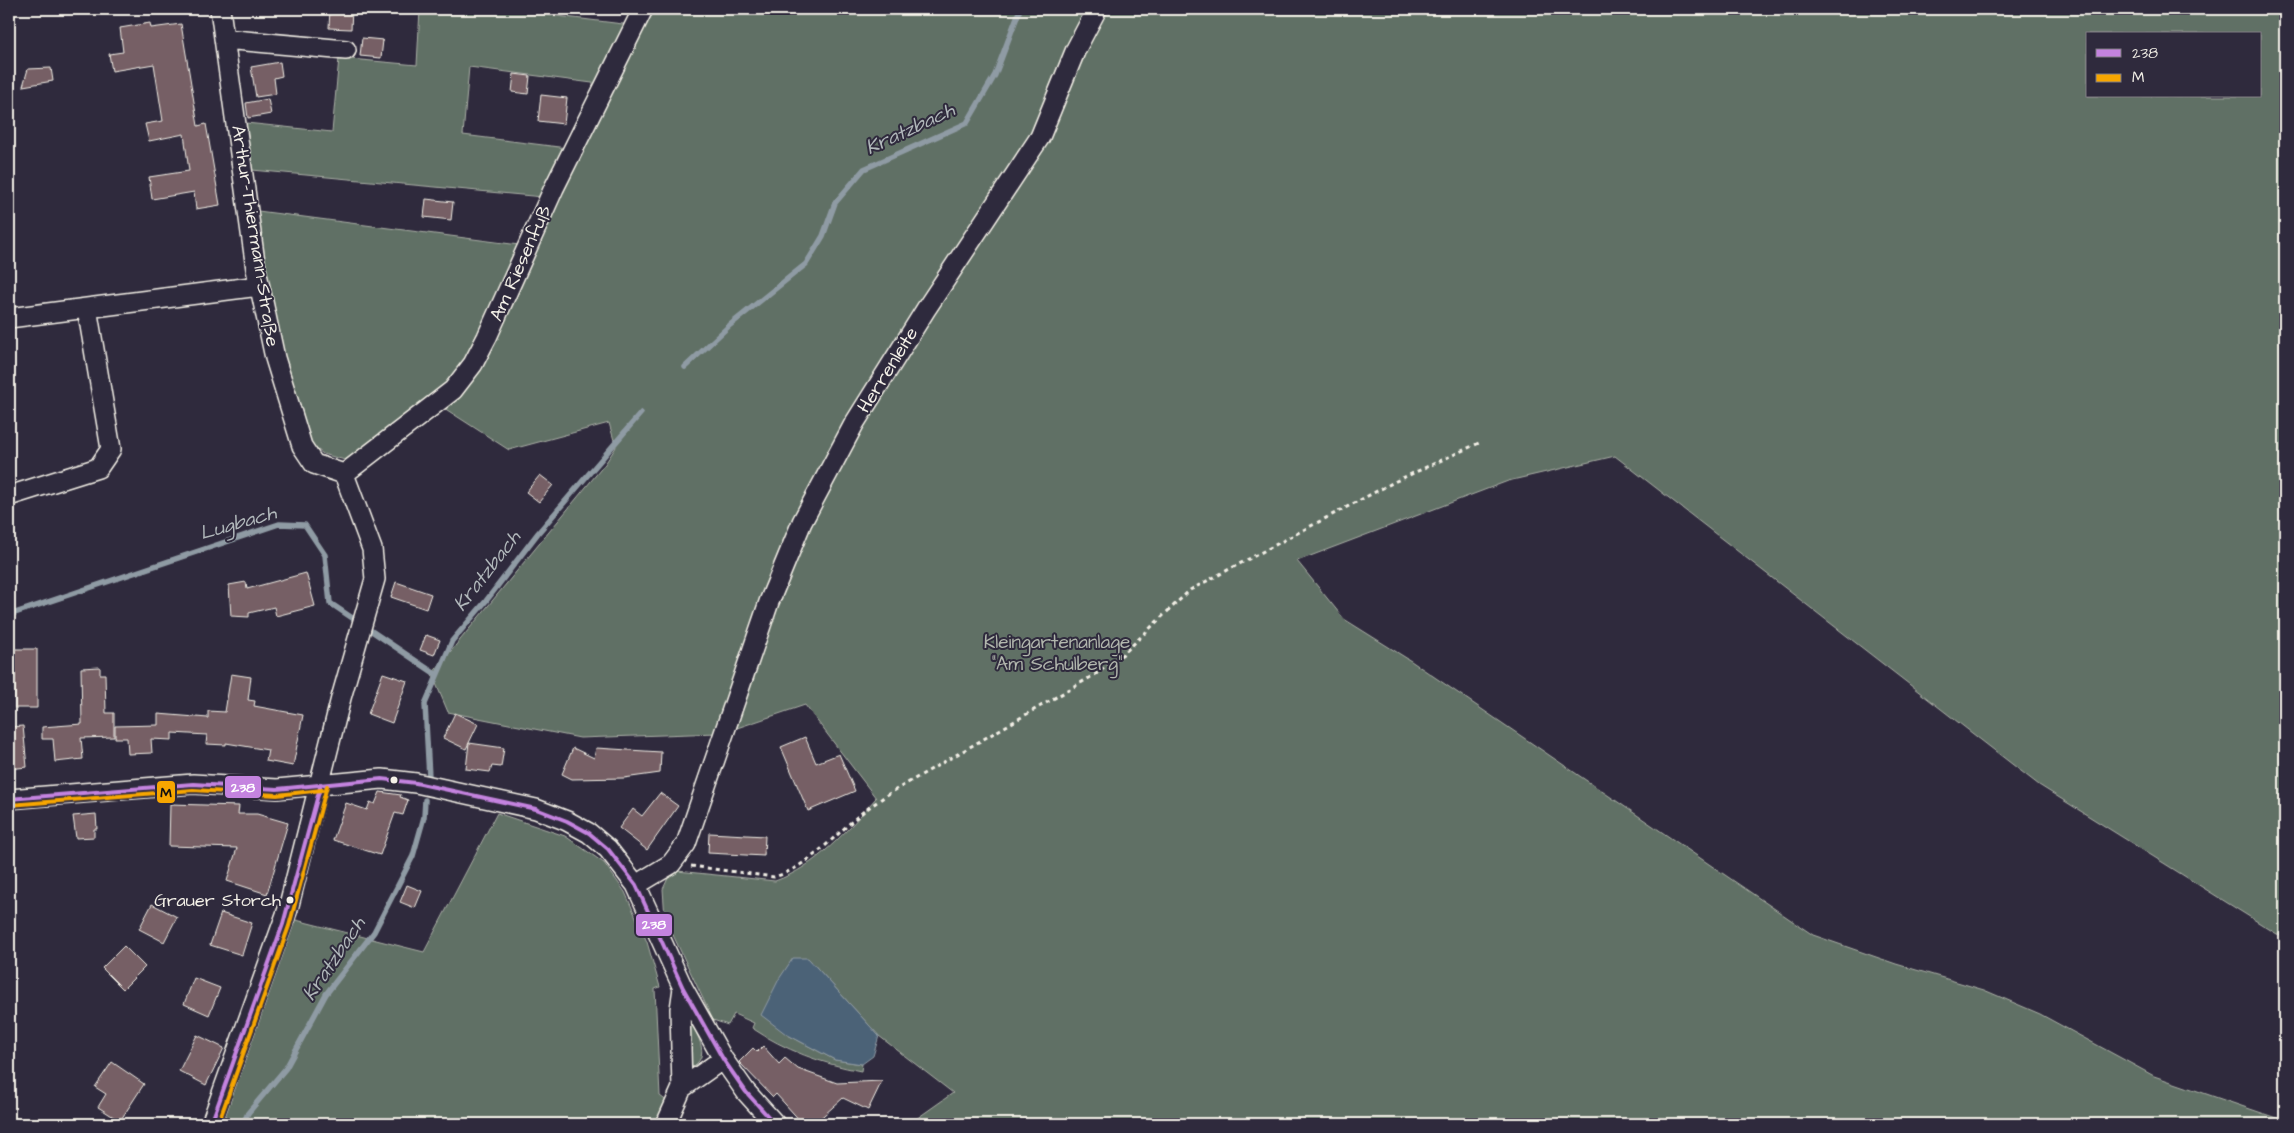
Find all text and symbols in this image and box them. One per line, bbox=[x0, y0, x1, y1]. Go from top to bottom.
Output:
legend bbox=[2086, 32, 2262, 98]
text: 238 bbox=[2132, 43, 2158, 64]
text: M bbox=[2132, 67, 2144, 88]
water label: Kratzbach bbox=[861, 96, 960, 162]
street label: Arthur-Thiermann-Straße bbox=[224, 123, 286, 349]
street label: Am Riesenfuß bbox=[483, 200, 559, 326]
street label: Herrenleite bbox=[851, 322, 925, 418]
water label: Lugbach bbox=[197, 498, 281, 548]
water label: Kratzbach bbox=[447, 524, 528, 617]
park label: Kleingartenanlage "Am Schulberg" bbox=[984, 629, 1130, 679]
line badge: 238 bbox=[224, 775, 262, 799]
unlabelled marker bbox=[389, 775, 399, 785]
text: 238 bbox=[230, 778, 255, 798]
line badge: M bbox=[156, 780, 176, 804]
text: M bbox=[160, 783, 172, 803]
place label: Grauer Storch bbox=[154, 888, 281, 913]
marker: Grauer Storch bbox=[285, 895, 295, 905]
water label: Kratzbach bbox=[296, 911, 373, 1006]
line badge: 238 bbox=[635, 913, 673, 937]
text: 238 bbox=[641, 915, 666, 935]

